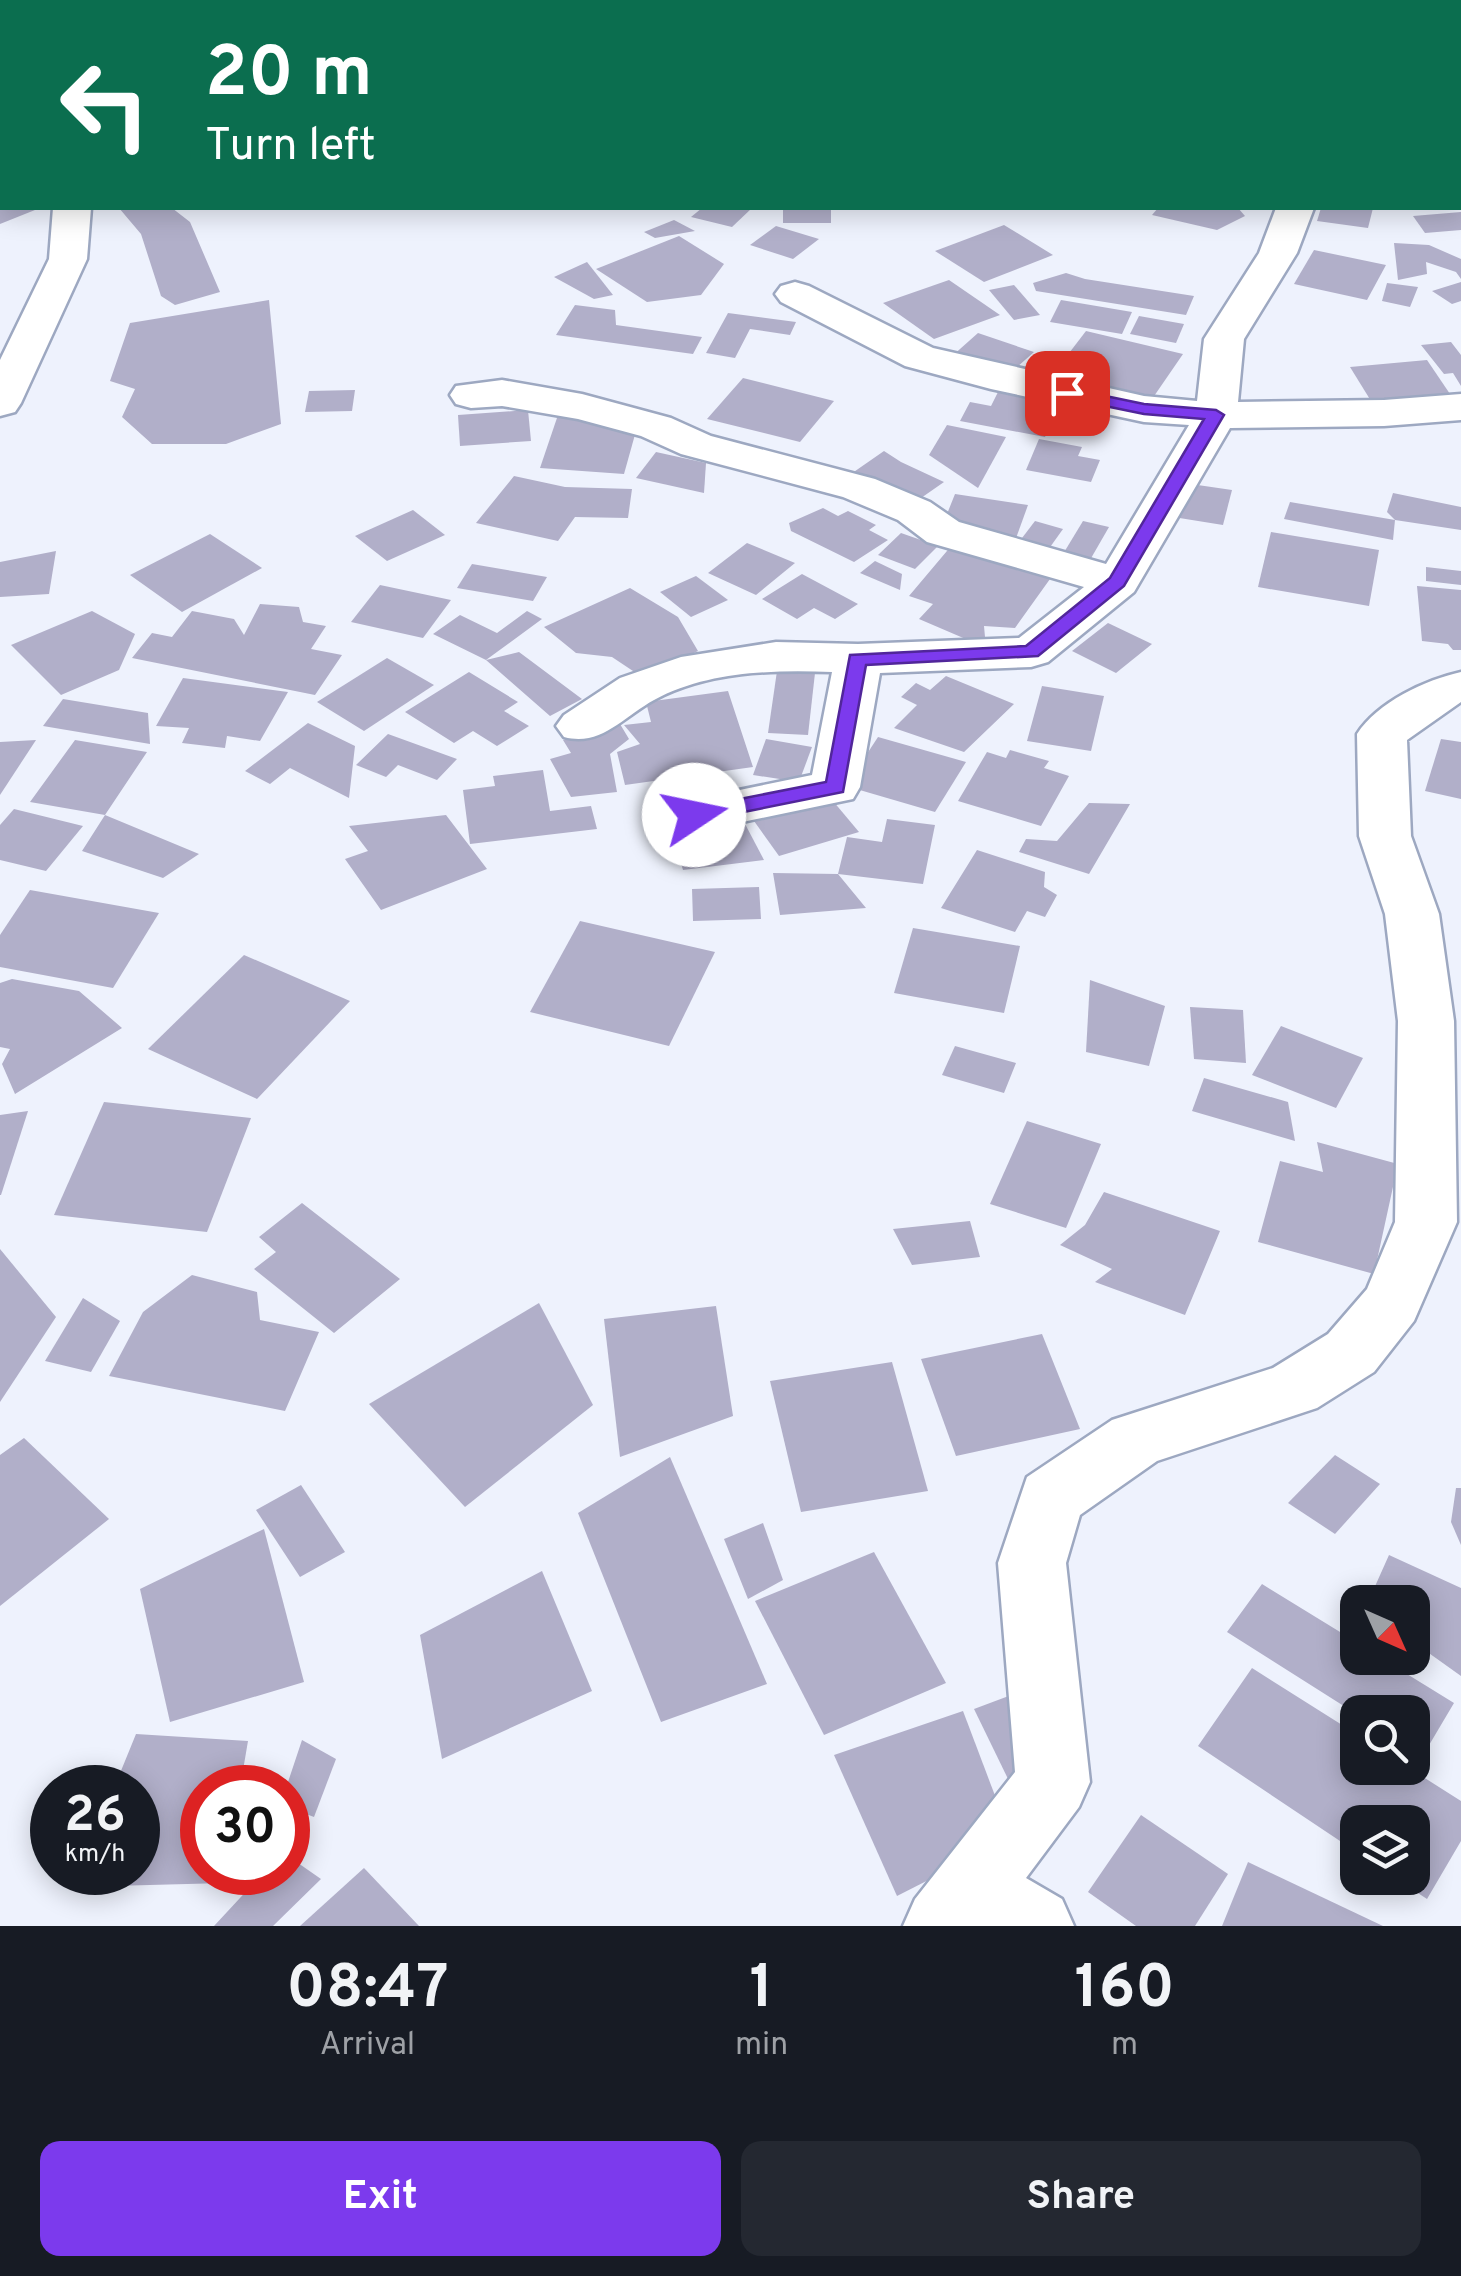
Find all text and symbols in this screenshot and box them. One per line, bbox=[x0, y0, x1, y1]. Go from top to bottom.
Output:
text: 20 m bbox=[205, 32, 373, 121]
icon: left bbox=[40, 40, 170, 170]
text: Turn left bbox=[205, 119, 376, 176]
pin bbox=[1025, 351, 1110, 436]
icon: arrive bbox=[1040, 366, 1095, 421]
position arrow bbox=[642, 763, 746, 867]
north arrow bbox=[1340, 1585, 1430, 1675]
map controls bbox=[1340, 1585, 1430, 1895]
button: search bbox=[1340, 1695, 1430, 1785]
speed limit sign: 30 bbox=[180, 1765, 310, 1895]
text: 26 bbox=[64, 1786, 126, 1849]
button: layers bbox=[1340, 1805, 1430, 1895]
text: km/h bbox=[65, 1839, 125, 1871]
text: 08:47 bbox=[286, 1953, 449, 2029]
text: 1 bbox=[750, 1953, 774, 2029]
text: 160 bbox=[1074, 1953, 1175, 2029]
text: Arrival bbox=[320, 2026, 415, 2066]
text: min bbox=[735, 2026, 788, 2066]
text: m bbox=[1111, 2026, 1138, 2066]
button: Exit bbox=[40, 2141, 721, 2256]
button: Share bbox=[741, 2141, 1421, 2256]

